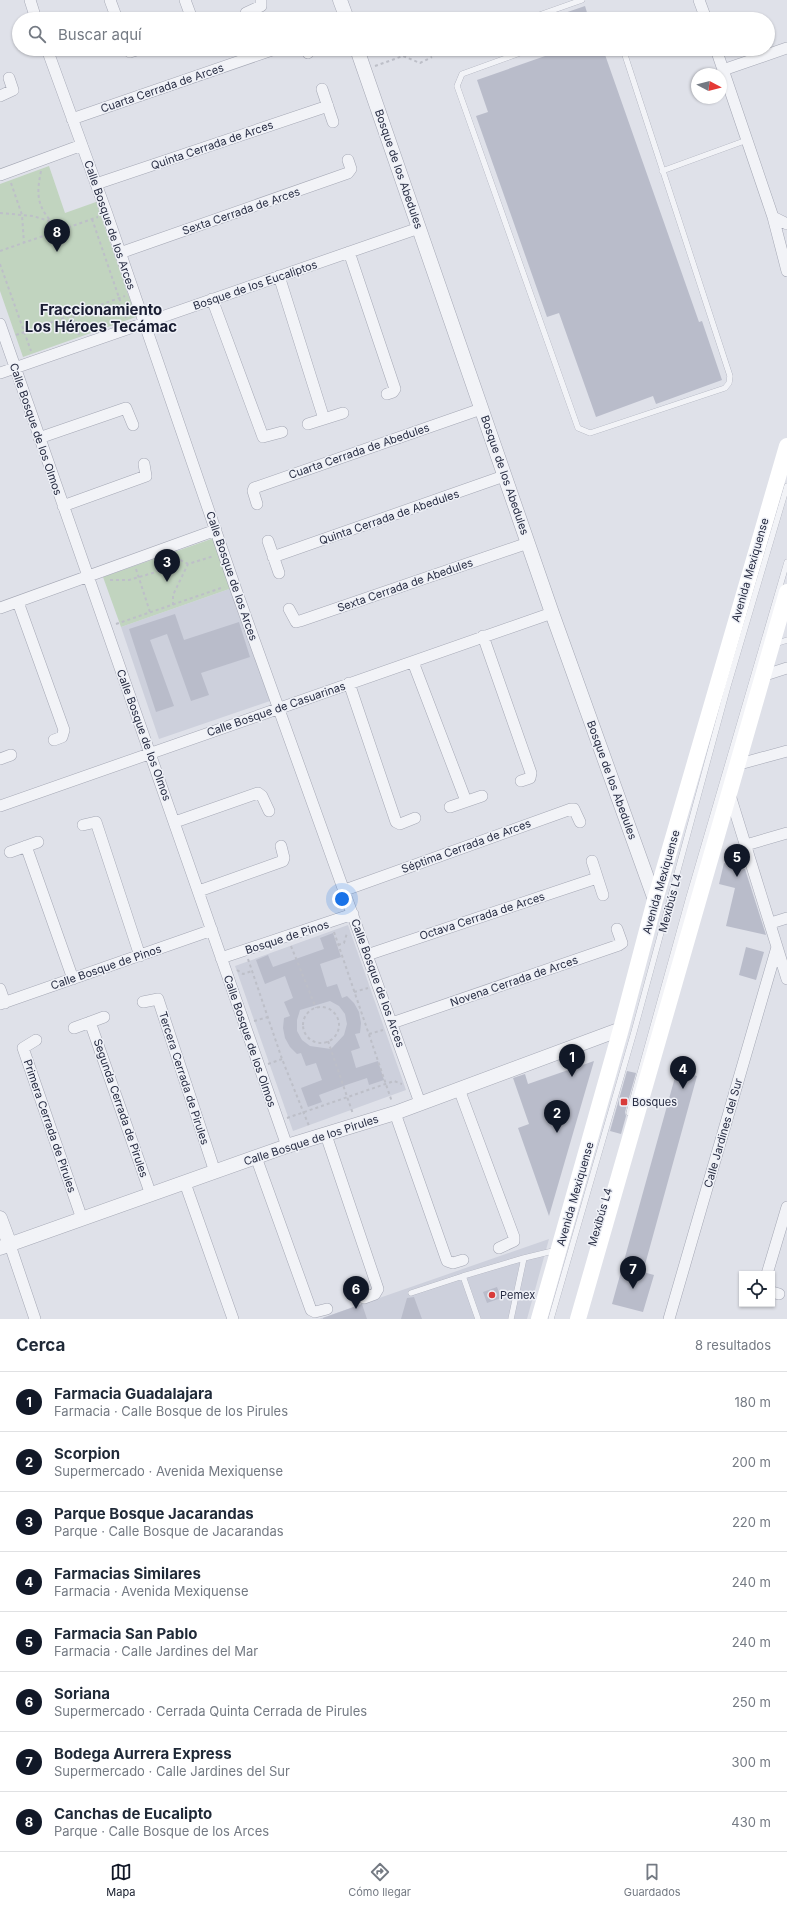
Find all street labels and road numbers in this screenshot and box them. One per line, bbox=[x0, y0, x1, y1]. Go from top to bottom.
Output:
street label: Cuarta Cerrada de Arces bbox=[99, 60, 226, 116]
street label: Bosque de los Abedules bbox=[372, 107, 426, 231]
street label: Quinta Cerrada de Arces bbox=[149, 117, 275, 173]
street label: Calle Bosque de los Arces bbox=[81, 158, 139, 292]
street label: Sexta Cerrada de Arces bbox=[180, 184, 302, 238]
street label: Bosque de los Eucaliptos bbox=[191, 257, 319, 313]
street label: Calle Bosque de los Olmos bbox=[7, 361, 65, 497]
street label: Bosque de los Abedules bbox=[478, 413, 532, 537]
street label: Cuarta Cerrada de Abedules bbox=[287, 420, 431, 482]
street label: Quinta Cerrada de Abedules bbox=[317, 486, 461, 548]
street label: Calle Bosque de los Arces bbox=[203, 509, 261, 643]
street label: Avenida Mexiquense bbox=[728, 516, 772, 624]
street label: Sexta Cerrada de Abedules bbox=[335, 555, 475, 615]
street label: Calle Bosque de los Olmos bbox=[114, 667, 174, 803]
street label: Calle Bosque de Casuarinas bbox=[205, 679, 347, 739]
street label: Bosque de los Abedules bbox=[584, 719, 640, 842]
street label: Séptima Cerrada de Arces bbox=[399, 816, 533, 876]
street label: Avenida Mexiquense bbox=[639, 828, 683, 936]
street label: Mexibús L4 bbox=[655, 872, 685, 934]
street label: Octava Cerrada de Arces bbox=[417, 889, 547, 943]
street label: Bosque de Pinos bbox=[243, 917, 331, 957]
street label: Calle Bosque de los Arces bbox=[348, 917, 408, 1049]
street label: Calle Bosque de Pinos bbox=[49, 941, 163, 993]
street label: Novena Cerrada de Arces bbox=[448, 952, 580, 1009]
street label: Calle Bosque de los Olmos bbox=[221, 973, 279, 1109]
street label: Tercera Cerrada de Pirules bbox=[156, 1010, 212, 1147]
street label: Segunda Cerrada de Pirules bbox=[91, 1037, 151, 1179]
street label: Primera Cerrada de Pirules bbox=[21, 1058, 79, 1195]
street label: Calle Jardines del Sur bbox=[701, 1077, 745, 1189]
street label: Calle Bosque de los Pirules bbox=[242, 1111, 380, 1168]
street label: Avenida Mexiquense bbox=[553, 1140, 597, 1248]
street label: Mexibús L4 bbox=[585, 1186, 615, 1248]

